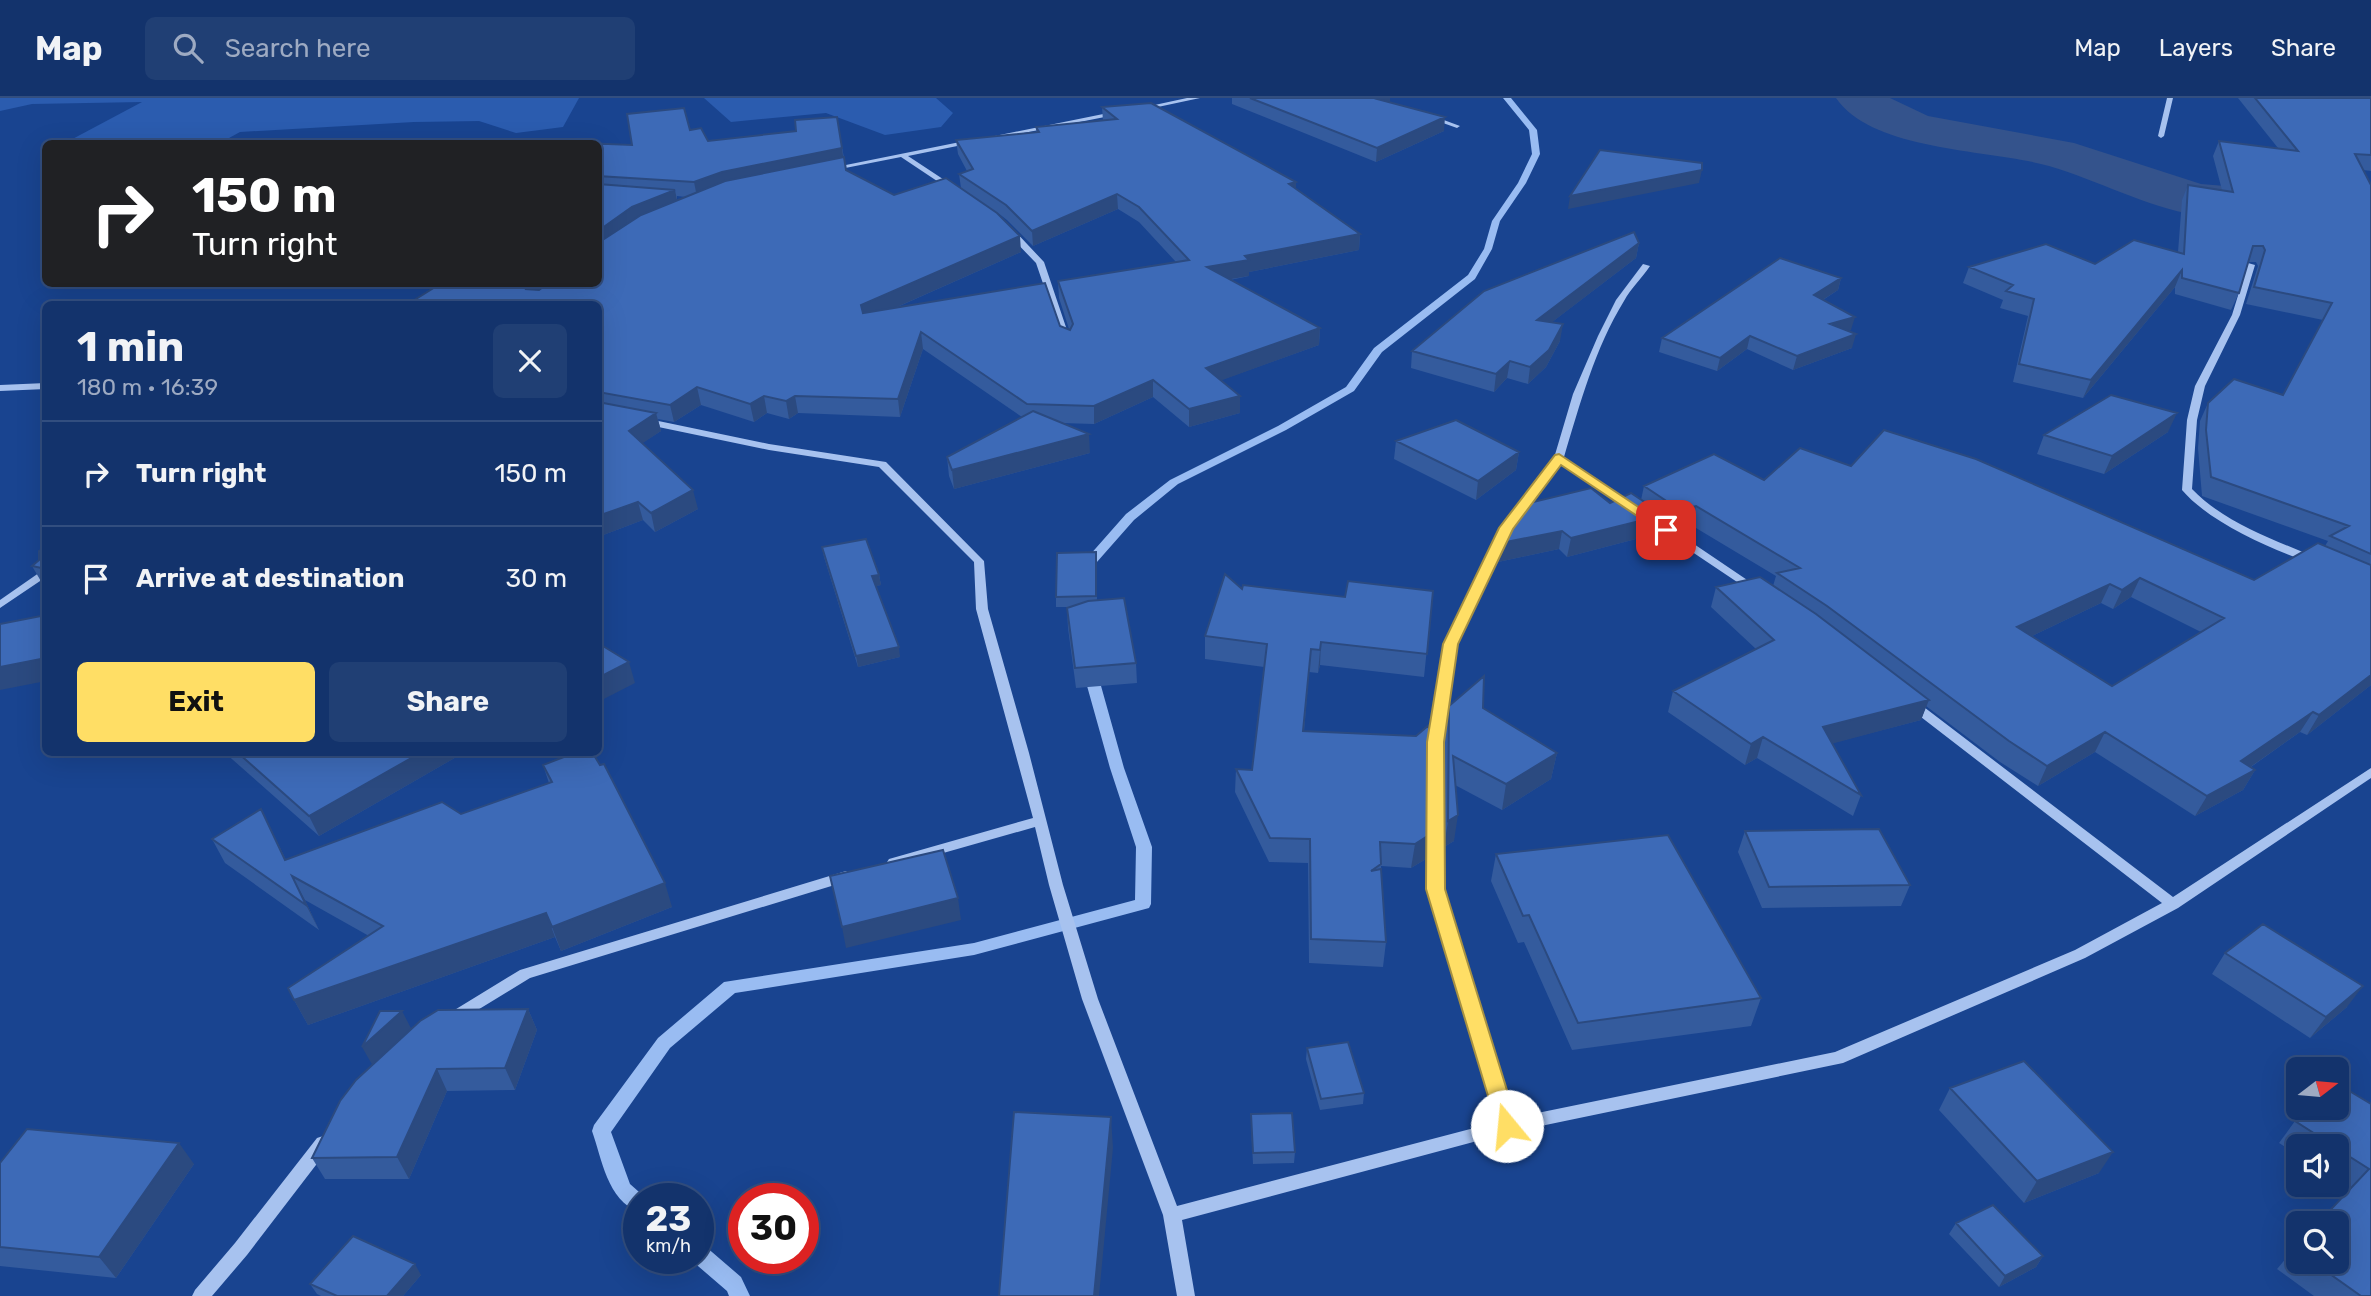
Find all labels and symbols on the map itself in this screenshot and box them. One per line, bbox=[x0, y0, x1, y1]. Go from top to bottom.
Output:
pin bbox=[1636, 500, 1696, 560]
north arrow bbox=[2286, 1057, 2348, 1120]
position arrow bbox=[1470, 1089, 1544, 1163]
speed limit sign: 30 bbox=[728, 1183, 819, 1274]

